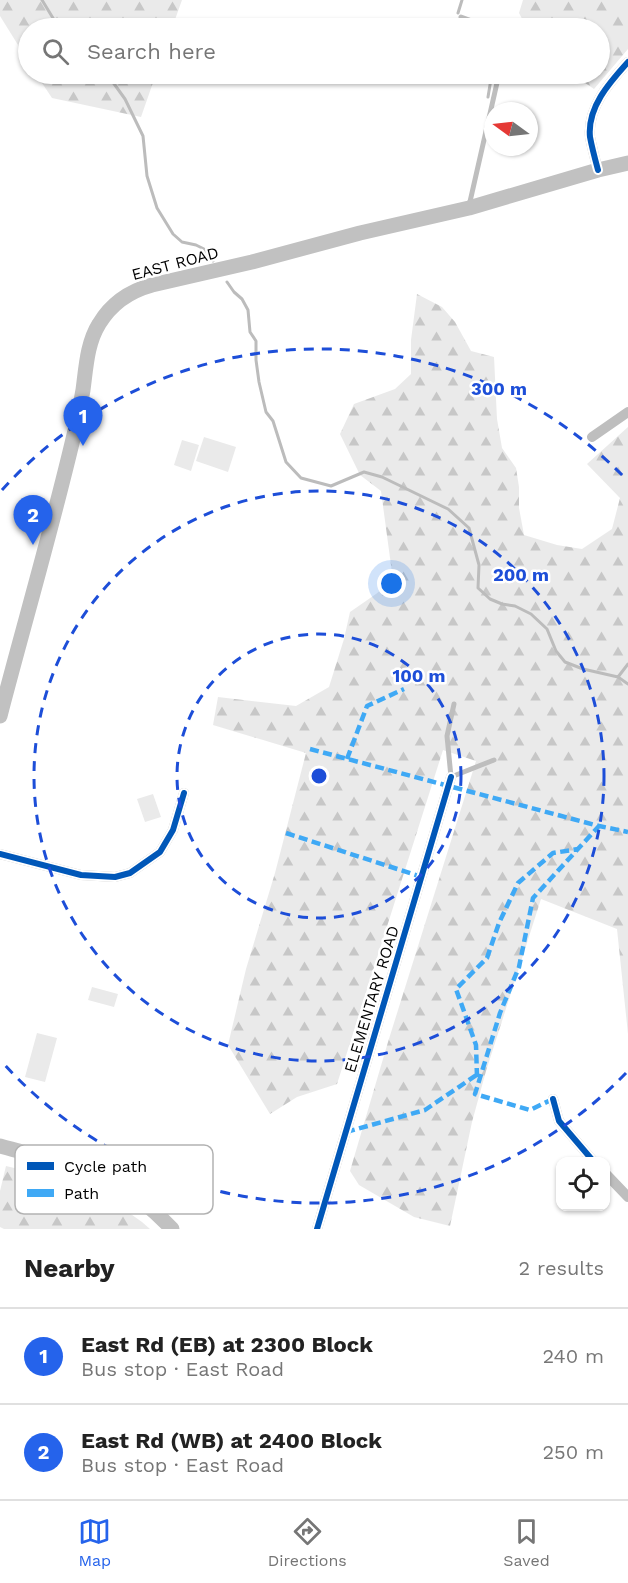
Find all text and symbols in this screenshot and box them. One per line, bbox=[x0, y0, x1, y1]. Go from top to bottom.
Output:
search box bbox=[18, 18, 610, 84]
icon: search bbox=[39, 35, 72, 68]
text: Search here bbox=[87, 39, 216, 64]
north arrow bbox=[484, 102, 538, 156]
street label: EAST ROAD bbox=[130, 243, 221, 284]
text: 300 m bbox=[471, 378, 527, 399]
pin: 1 bbox=[64, 396, 103, 446]
pin: 2 bbox=[14, 496, 52, 545]
text: 200 m bbox=[493, 564, 549, 585]
your location bbox=[377, 569, 406, 598]
text: 100 m bbox=[392, 665, 446, 686]
centre of rings bbox=[309, 766, 329, 786]
street label: ELEMENTARY ROAD bbox=[340, 923, 403, 1075]
legend bbox=[15, 1145, 213, 1214]
text: Cycle path bbox=[64, 1157, 147, 1176]
map controls bbox=[556, 1157, 610, 1211]
button: locate bbox=[556, 1157, 610, 1211]
text: Path bbox=[64, 1184, 99, 1203]
text: Nearby bbox=[24, 1253, 115, 1283]
text: 2 results bbox=[519, 1256, 604, 1280]
text: East Rd (EB) at 2300 Block bbox=[81, 1332, 373, 1357]
text: 1 bbox=[39, 1344, 48, 1368]
text: 240 m bbox=[542, 1344, 604, 1368]
text: Bus stop · East Road bbox=[81, 1357, 284, 1381]
text: East Rd (WB) at 2400 Block bbox=[81, 1428, 382, 1453]
text: 2 bbox=[38, 1440, 49, 1464]
text: 250 m bbox=[542, 1440, 604, 1464]
text: Bus stop · East Road bbox=[81, 1453, 284, 1477]
tab: Map bbox=[78, 1515, 111, 1570]
tab: Directions bbox=[268, 1515, 347, 1570]
tab: Saved bbox=[503, 1515, 550, 1570]

